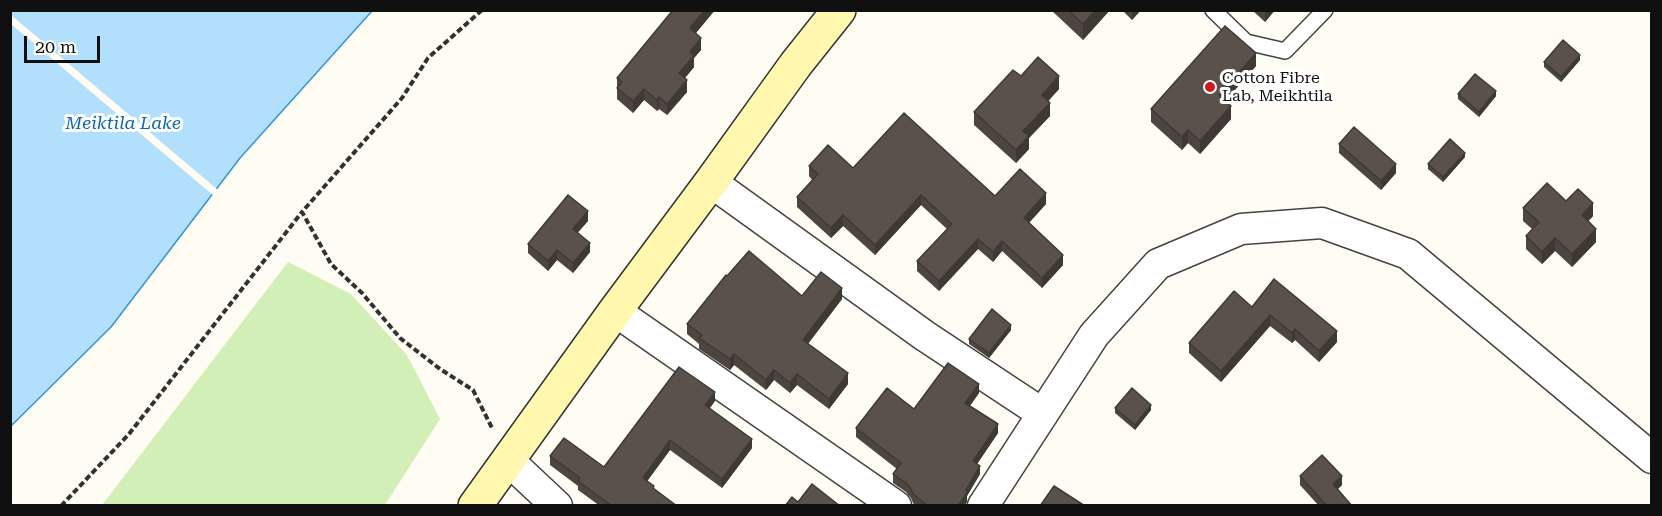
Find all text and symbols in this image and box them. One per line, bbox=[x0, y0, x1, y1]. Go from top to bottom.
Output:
scale bar bbox=[27, 24, 104, 62]
text: 20 m bbox=[35, 36, 76, 57]
place label: Cotton Fibre Lab, Meikhtila bbox=[1222, 68, 1332, 106]
marker: Cotton Fibre Lab, Meikhtila bbox=[1203, 80, 1217, 94]
water label: Meiktila Lake bbox=[65, 113, 181, 135]

